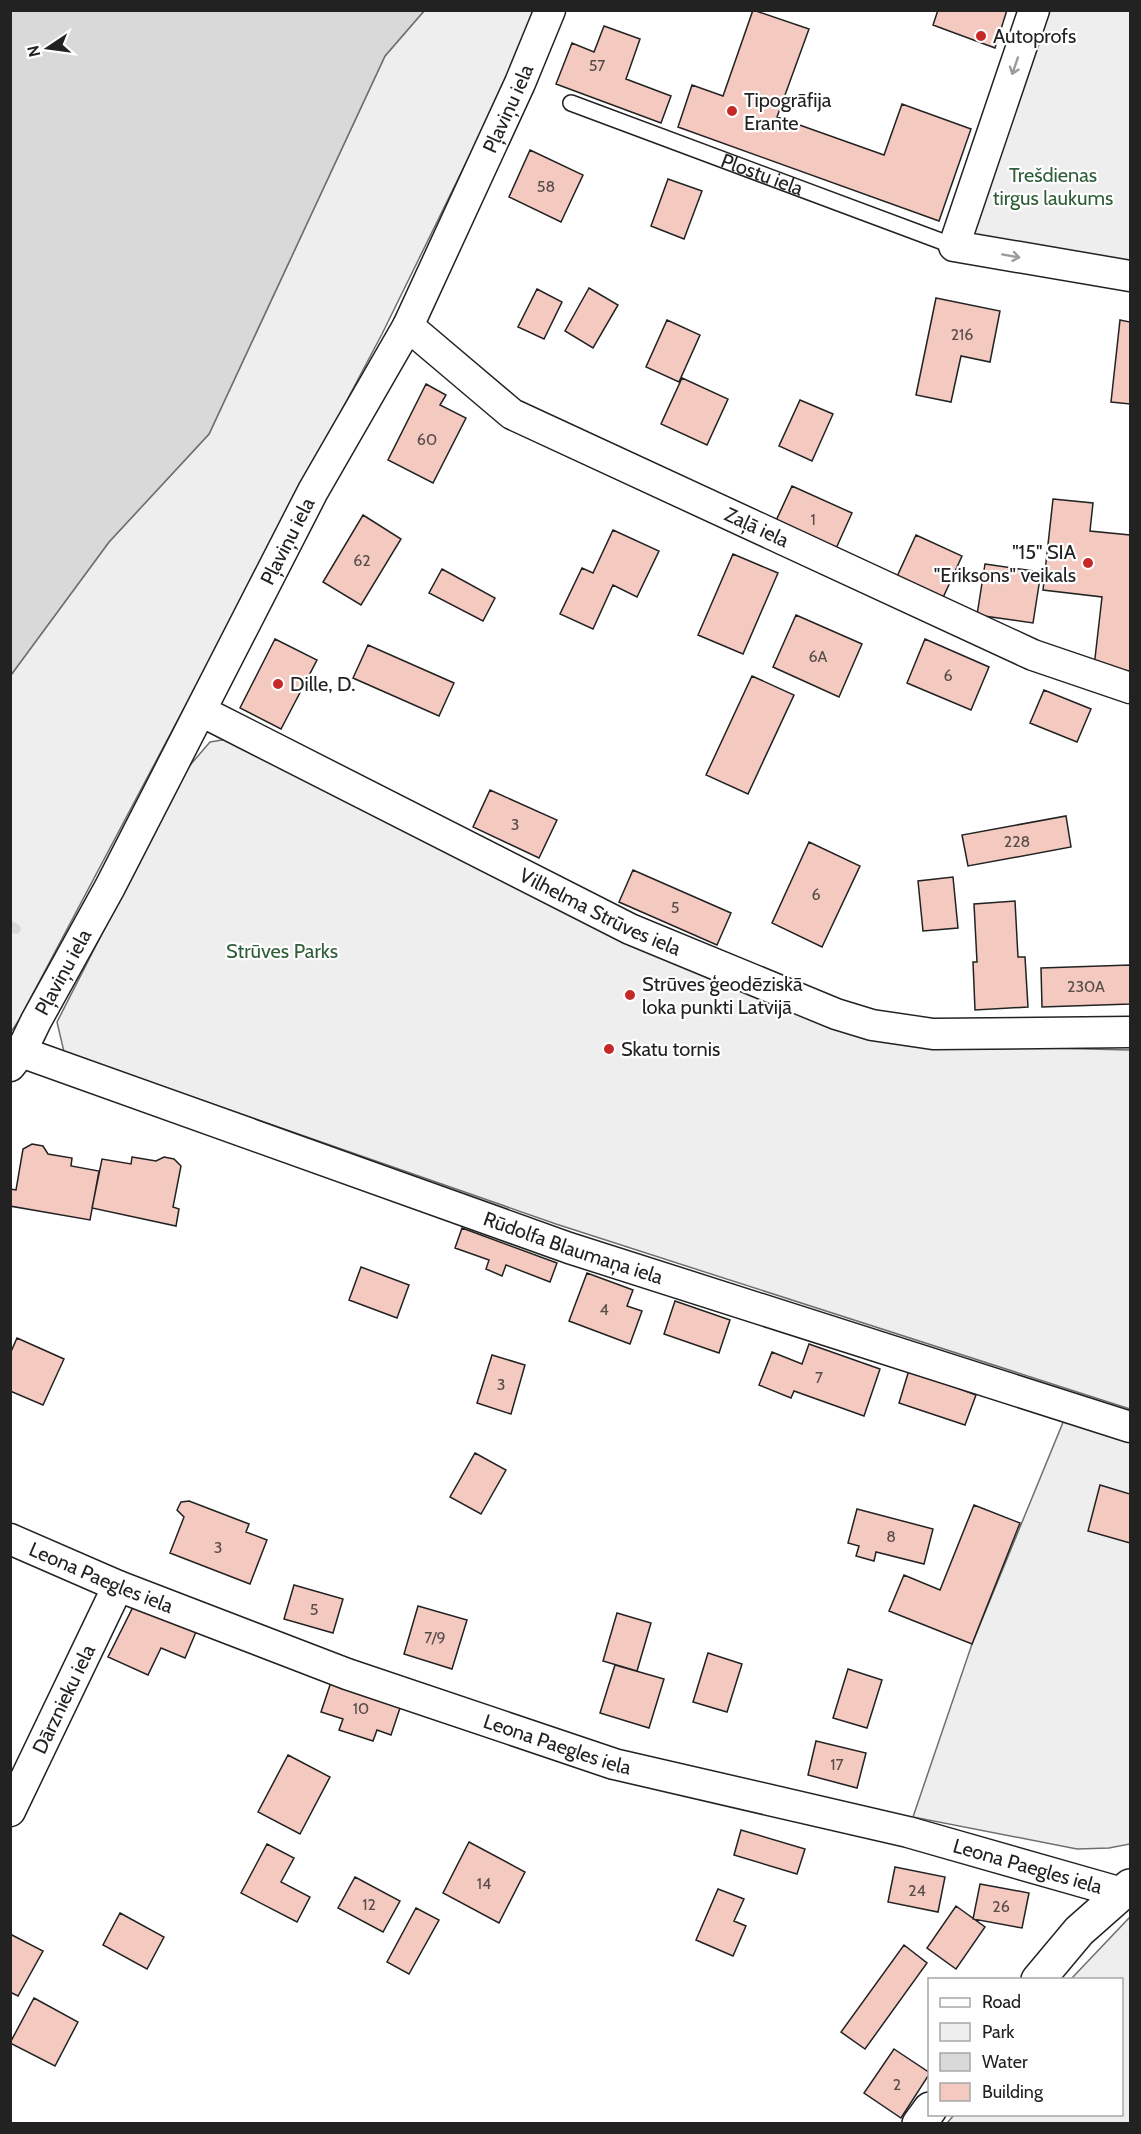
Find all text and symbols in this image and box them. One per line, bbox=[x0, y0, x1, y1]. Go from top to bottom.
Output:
north arrow bbox=[18, 18, 78, 78]
place label: Autoprofs bbox=[993, 24, 1076, 48]
marker: Autoprofs bbox=[974, 29, 988, 43]
text: N bbox=[23, 44, 44, 59]
house number: 57 bbox=[589, 56, 605, 75]
one-way arrow bbox=[1009, 56, 1020, 75]
street label: Pļaviņu iela bbox=[477, 61, 538, 157]
place label: Tipogrāfija Erante bbox=[744, 88, 832, 135]
marker: Tipogrāfija Erante bbox=[725, 104, 739, 118]
street label: Plostu iela bbox=[718, 148, 807, 201]
park label: Trešdienas tirgus laukums bbox=[993, 163, 1113, 210]
house number: 58 bbox=[537, 177, 555, 196]
one-way arrow bbox=[1001, 250, 1021, 261]
house number: 216 bbox=[951, 325, 973, 344]
house number: 60 bbox=[417, 430, 437, 449]
street label: Pļaviņu iela bbox=[255, 493, 320, 589]
street label: Zaļā iela bbox=[721, 502, 793, 553]
house number: 1 bbox=[810, 510, 816, 529]
place label: "15" SIA "Eriksons" veikals bbox=[934, 540, 1077, 587]
house number: 62 bbox=[353, 551, 371, 570]
marker: "15" SIA "Eriksons" veikals bbox=[1081, 556, 1095, 570]
house number: 6A bbox=[809, 647, 828, 666]
house number: 6 bbox=[943, 666, 953, 685]
place label: Dille, D. bbox=[290, 672, 355, 696]
marker: Dille, D. bbox=[271, 677, 285, 691]
house number: 3 bbox=[511, 815, 519, 834]
house number: 228 bbox=[1004, 832, 1030, 851]
street label: Vilhelma Strūves iela bbox=[516, 863, 685, 961]
house number: 6 bbox=[811, 885, 821, 904]
house number: 5 bbox=[671, 898, 679, 917]
street label: Pļaviņu iela bbox=[30, 925, 97, 1019]
park label: Strūves Parks bbox=[226, 939, 338, 963]
place label: Strūves ģeodēziskā loka punkti Latvijā bbox=[642, 972, 803, 1019]
house number: 230A bbox=[1067, 977, 1105, 996]
marker: Strūves ģeodēziskā loka punkti Latvijā bbox=[623, 988, 637, 1002]
place label: Skatu tornis bbox=[621, 1037, 720, 1061]
marker: Skatu tornis bbox=[602, 1042, 616, 1056]
street label: Rūdolfa Blaumaņa iela bbox=[480, 1206, 666, 1289]
house number: 4 bbox=[599, 1300, 609, 1319]
house number: 7 bbox=[815, 1368, 823, 1387]
house number: 3 bbox=[497, 1375, 505, 1394]
house number: 8 bbox=[886, 1527, 896, 1546]
street label: Leona Paegles iela bbox=[25, 1537, 177, 1618]
house number: 3 bbox=[214, 1538, 222, 1557]
house number: 5 bbox=[310, 1600, 318, 1619]
house number: 7/9 bbox=[424, 1628, 446, 1647]
street label: Dārznieku iela bbox=[27, 1640, 100, 1758]
house number: 10 bbox=[353, 1699, 369, 1718]
street label: Leona Paegles iela bbox=[481, 1709, 634, 1780]
house number: 17 bbox=[830, 1755, 844, 1774]
street label: Leona Paegles iela bbox=[950, 1833, 1105, 1899]
house number: 14 bbox=[477, 1874, 491, 1893]
house number: 24 bbox=[908, 1881, 926, 1900]
house number: 12 bbox=[362, 1895, 376, 1914]
house number: 26 bbox=[992, 1897, 1010, 1916]
legend bbox=[928, 1978, 1123, 2116]
text: Road bbox=[982, 1991, 1021, 2013]
text: Park bbox=[982, 2021, 1015, 2043]
text: Water bbox=[982, 2051, 1028, 2073]
house number: 2 bbox=[893, 2075, 901, 2094]
text: Building bbox=[982, 2081, 1044, 2103]

